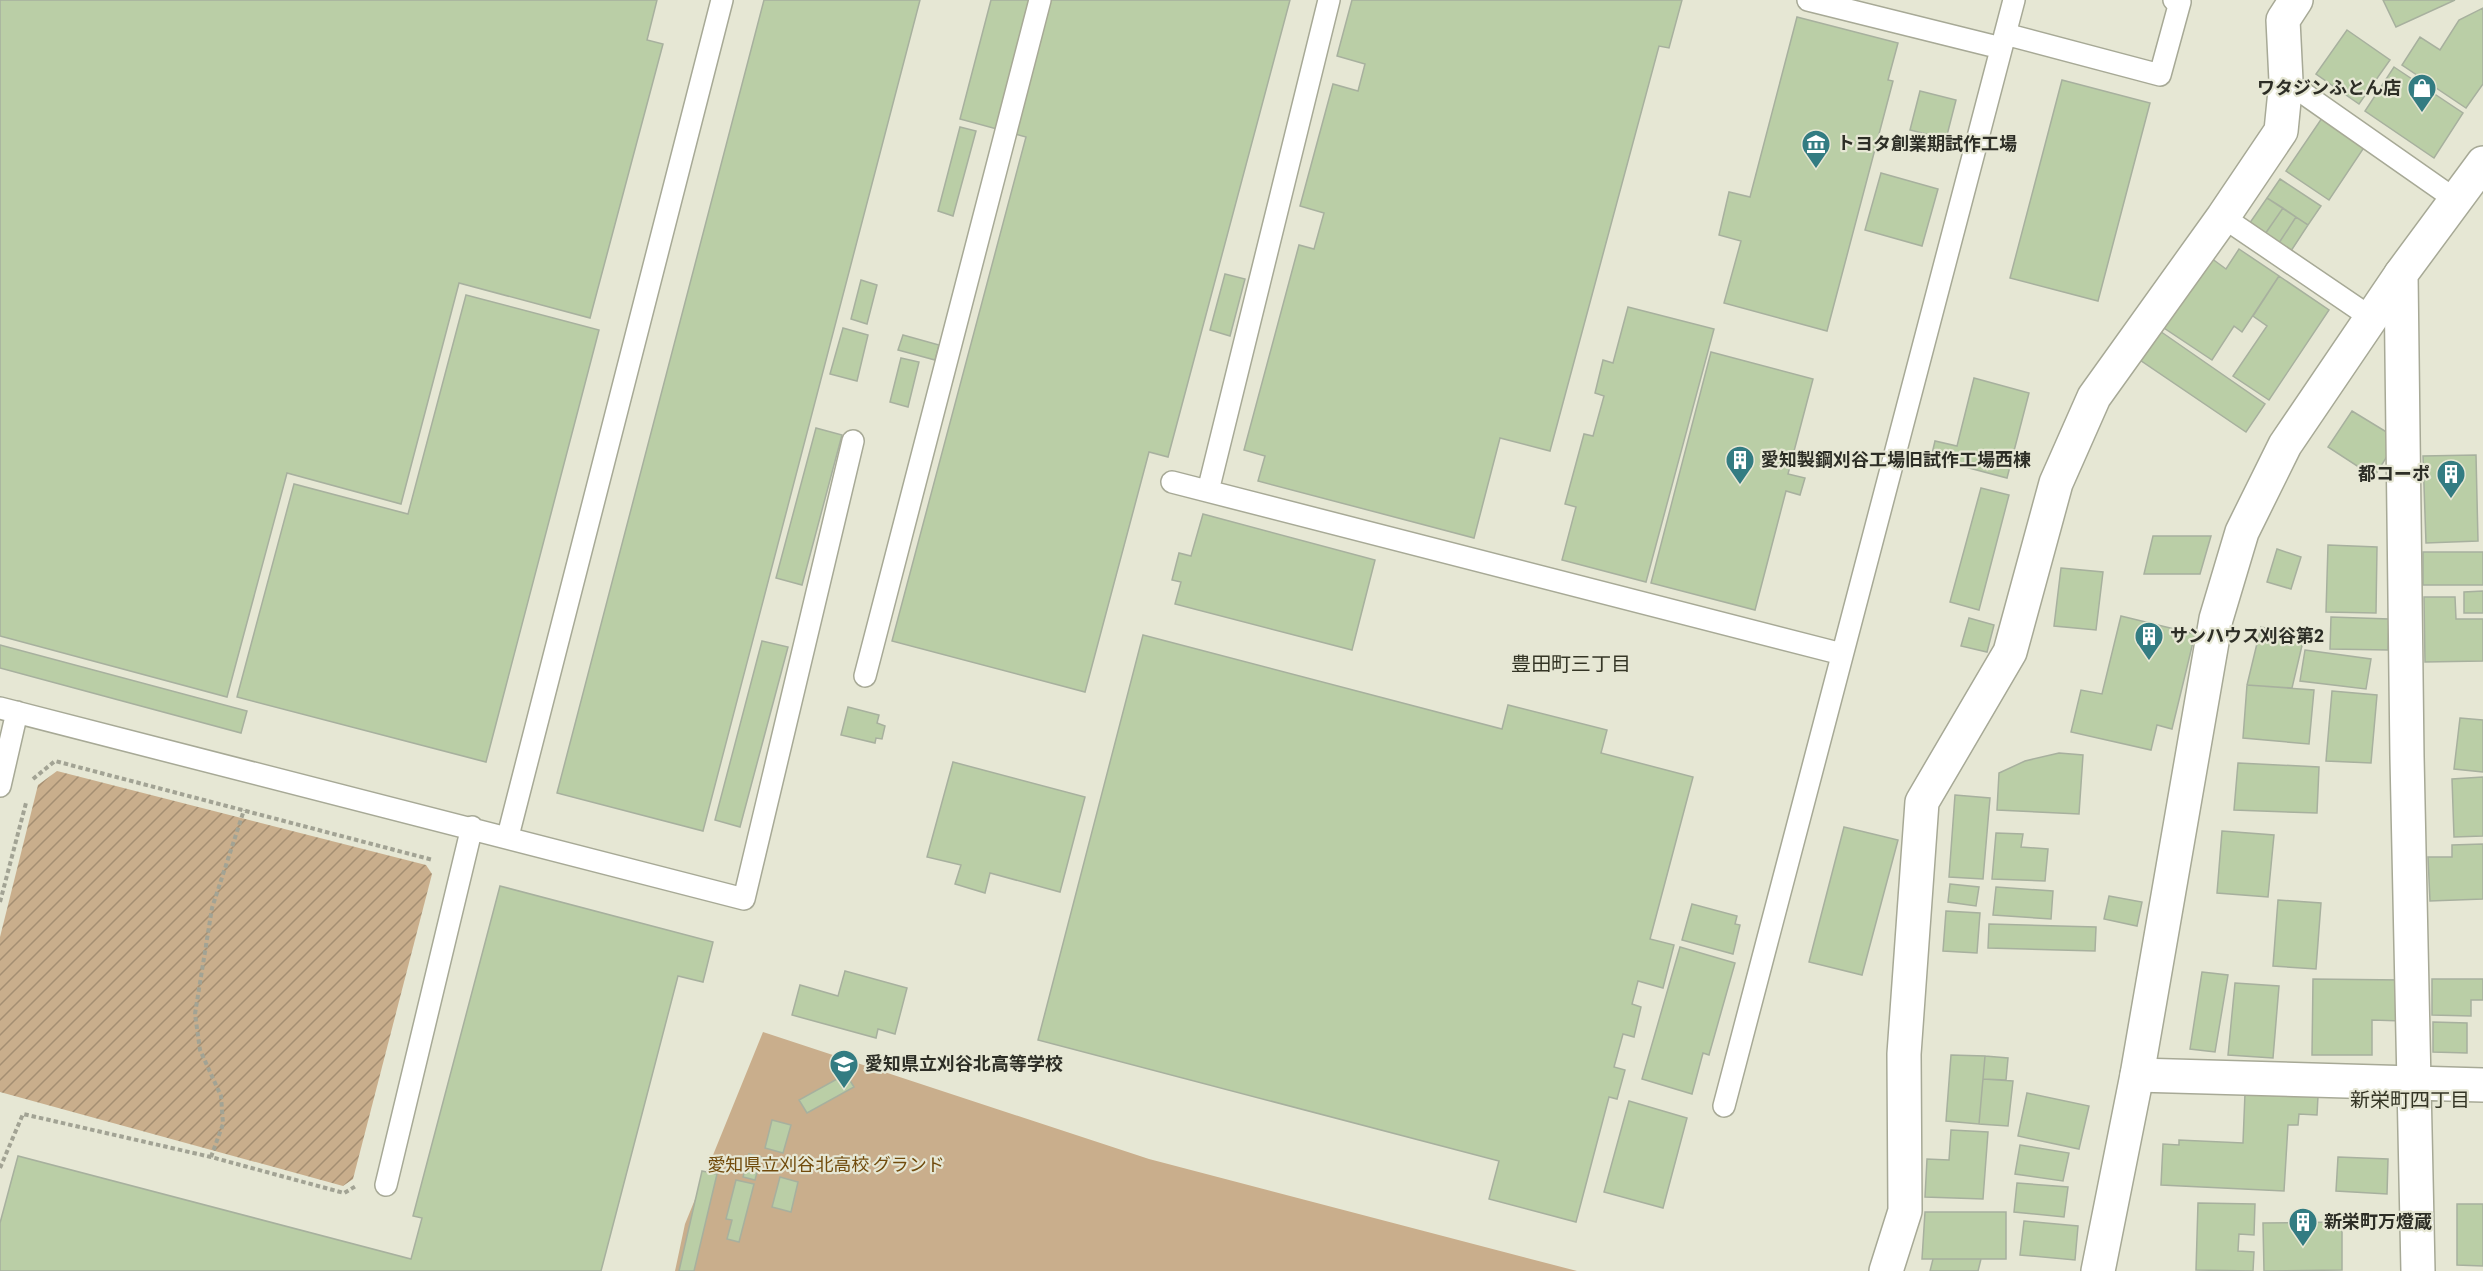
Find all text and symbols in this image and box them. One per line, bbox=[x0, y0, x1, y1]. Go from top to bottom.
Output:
shop icon: ワタジンふとん店 bbox=[2406, 72, 2438, 114]
place label: ワタジンふとん店 bbox=[2257, 76, 2401, 98]
museum icon: トヨタ創業期試作工場 bbox=[1800, 128, 1832, 170]
place label: トヨタ創業期試作工場 bbox=[1837, 132, 2017, 154]
building icon: 愛知製鋼刈谷工場旧試作工場西棟 bbox=[1724, 444, 1756, 486]
place label: 愛知製鋼刈谷工場旧試作工場西棟 bbox=[1761, 448, 2031, 470]
building icon: 都コーポ bbox=[2435, 458, 2467, 500]
place label: 都コーポ bbox=[2358, 462, 2430, 484]
building icon: サンハウス刈谷第2 bbox=[2133, 620, 2165, 662]
place label: サンハウス刈谷第2 bbox=[2170, 624, 2324, 646]
district label: 豊田町三丁目 bbox=[1511, 651, 1631, 675]
school or university icon: 愛知県立刈谷北高等学校 bbox=[828, 1048, 860, 1090]
place label: 愛知県立刈谷北高等学校 bbox=[865, 1052, 1063, 1074]
district label: 新栄町四丁目 bbox=[2350, 1087, 2470, 1111]
park label: 愛知県立刈谷北高校 グランド bbox=[707, 1153, 945, 1175]
building icon: 新栄町万燈蔵 bbox=[2287, 1206, 2319, 1248]
place label: 新栄町万燈蔵 bbox=[2324, 1210, 2432, 1232]

